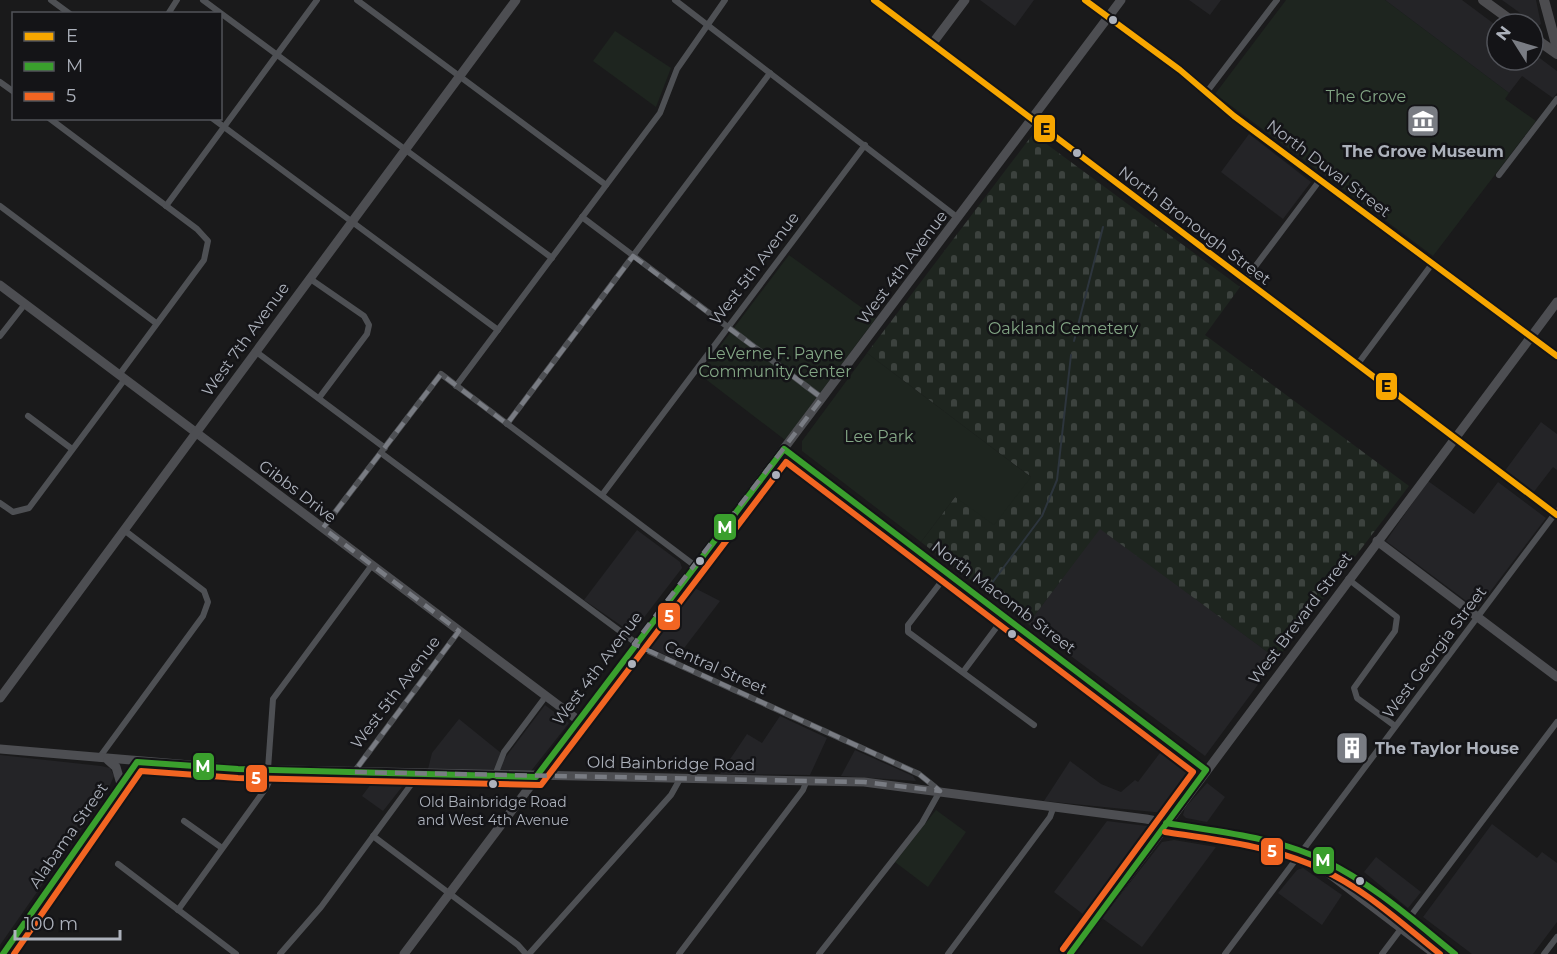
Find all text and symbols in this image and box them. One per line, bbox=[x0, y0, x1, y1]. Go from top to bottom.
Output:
legend bbox=[12, 12, 222, 120]
north arrow bbox=[1485, 12, 1545, 72]
unlabelled marker bbox=[1107, 14, 1119, 26]
text: N bbox=[1492, 22, 1515, 44]
text: E bbox=[66, 25, 78, 47]
text: M bbox=[66, 55, 83, 77]
text: 5 bbox=[66, 85, 76, 107]
park label: The Grove bbox=[1326, 87, 1406, 106]
museum icon: The Grove Museum bbox=[1405, 103, 1441, 139]
line badge: E bbox=[1033, 114, 1056, 143]
street label: North Duval Street bbox=[1263, 116, 1395, 221]
text: E bbox=[1040, 120, 1050, 139]
place label: The Grove Museum bbox=[1342, 142, 1504, 161]
unlabelled marker bbox=[1071, 147, 1083, 159]
street label: North Bronough Street bbox=[1115, 162, 1275, 289]
street label: West 4th Avenue bbox=[853, 207, 951, 328]
street label: West 5th Avenue bbox=[706, 208, 803, 328]
street label: West 7th Avenue bbox=[198, 279, 293, 400]
park label: Oakland Cemetery bbox=[988, 319, 1138, 338]
park label: LeVerne F. Payne Community Center bbox=[698, 344, 852, 381]
line badge: E bbox=[1375, 372, 1398, 401]
text: E bbox=[1381, 377, 1391, 396]
park label: Lee Park bbox=[844, 427, 914, 446]
street label: Gibbs Drive bbox=[255, 456, 340, 527]
unlabelled marker bbox=[770, 469, 782, 481]
line badge: M bbox=[713, 513, 737, 541]
text: M bbox=[717, 518, 733, 537]
street label: North Macomb Street bbox=[928, 537, 1080, 658]
street label: West Brevard Street bbox=[1245, 548, 1357, 688]
unlabelled marker bbox=[694, 555, 706, 567]
street label: West Georgia Street bbox=[1378, 582, 1491, 722]
line badge: 5 bbox=[657, 602, 681, 631]
text: 5 bbox=[664, 607, 674, 626]
street label: West 4th Avenue bbox=[548, 608, 646, 729]
unlabelled marker bbox=[1006, 628, 1018, 640]
street label: West 5th Avenue bbox=[347, 632, 444, 752]
street label: Central Street bbox=[662, 636, 770, 699]
unlabelled marker bbox=[626, 658, 638, 670]
building icon: The Taylor House bbox=[1334, 730, 1370, 766]
place label: The Taylor House bbox=[1375, 739, 1519, 758]
line badge: M bbox=[192, 752, 215, 781]
street label: Old Bainbridge Road bbox=[587, 753, 755, 774]
text: M bbox=[195, 757, 211, 776]
line badge: 5 bbox=[245, 764, 268, 793]
text: 5 bbox=[251, 769, 261, 788]
street label: Alabama Street bbox=[25, 778, 112, 892]
marker: Old Bainbridge Road and West 4th Avenue bbox=[487, 778, 499, 790]
place label: Old Bainbridge Road and West 4th Avenue bbox=[417, 793, 569, 829]
line badge: 5 bbox=[1260, 837, 1284, 866]
text: 5 bbox=[1267, 842, 1277, 861]
line badge: M bbox=[1312, 846, 1335, 875]
text: M bbox=[1315, 851, 1331, 870]
unlabelled marker bbox=[1354, 875, 1366, 887]
scale bar bbox=[15, 903, 120, 941]
text: 100 m bbox=[24, 913, 78, 935]

